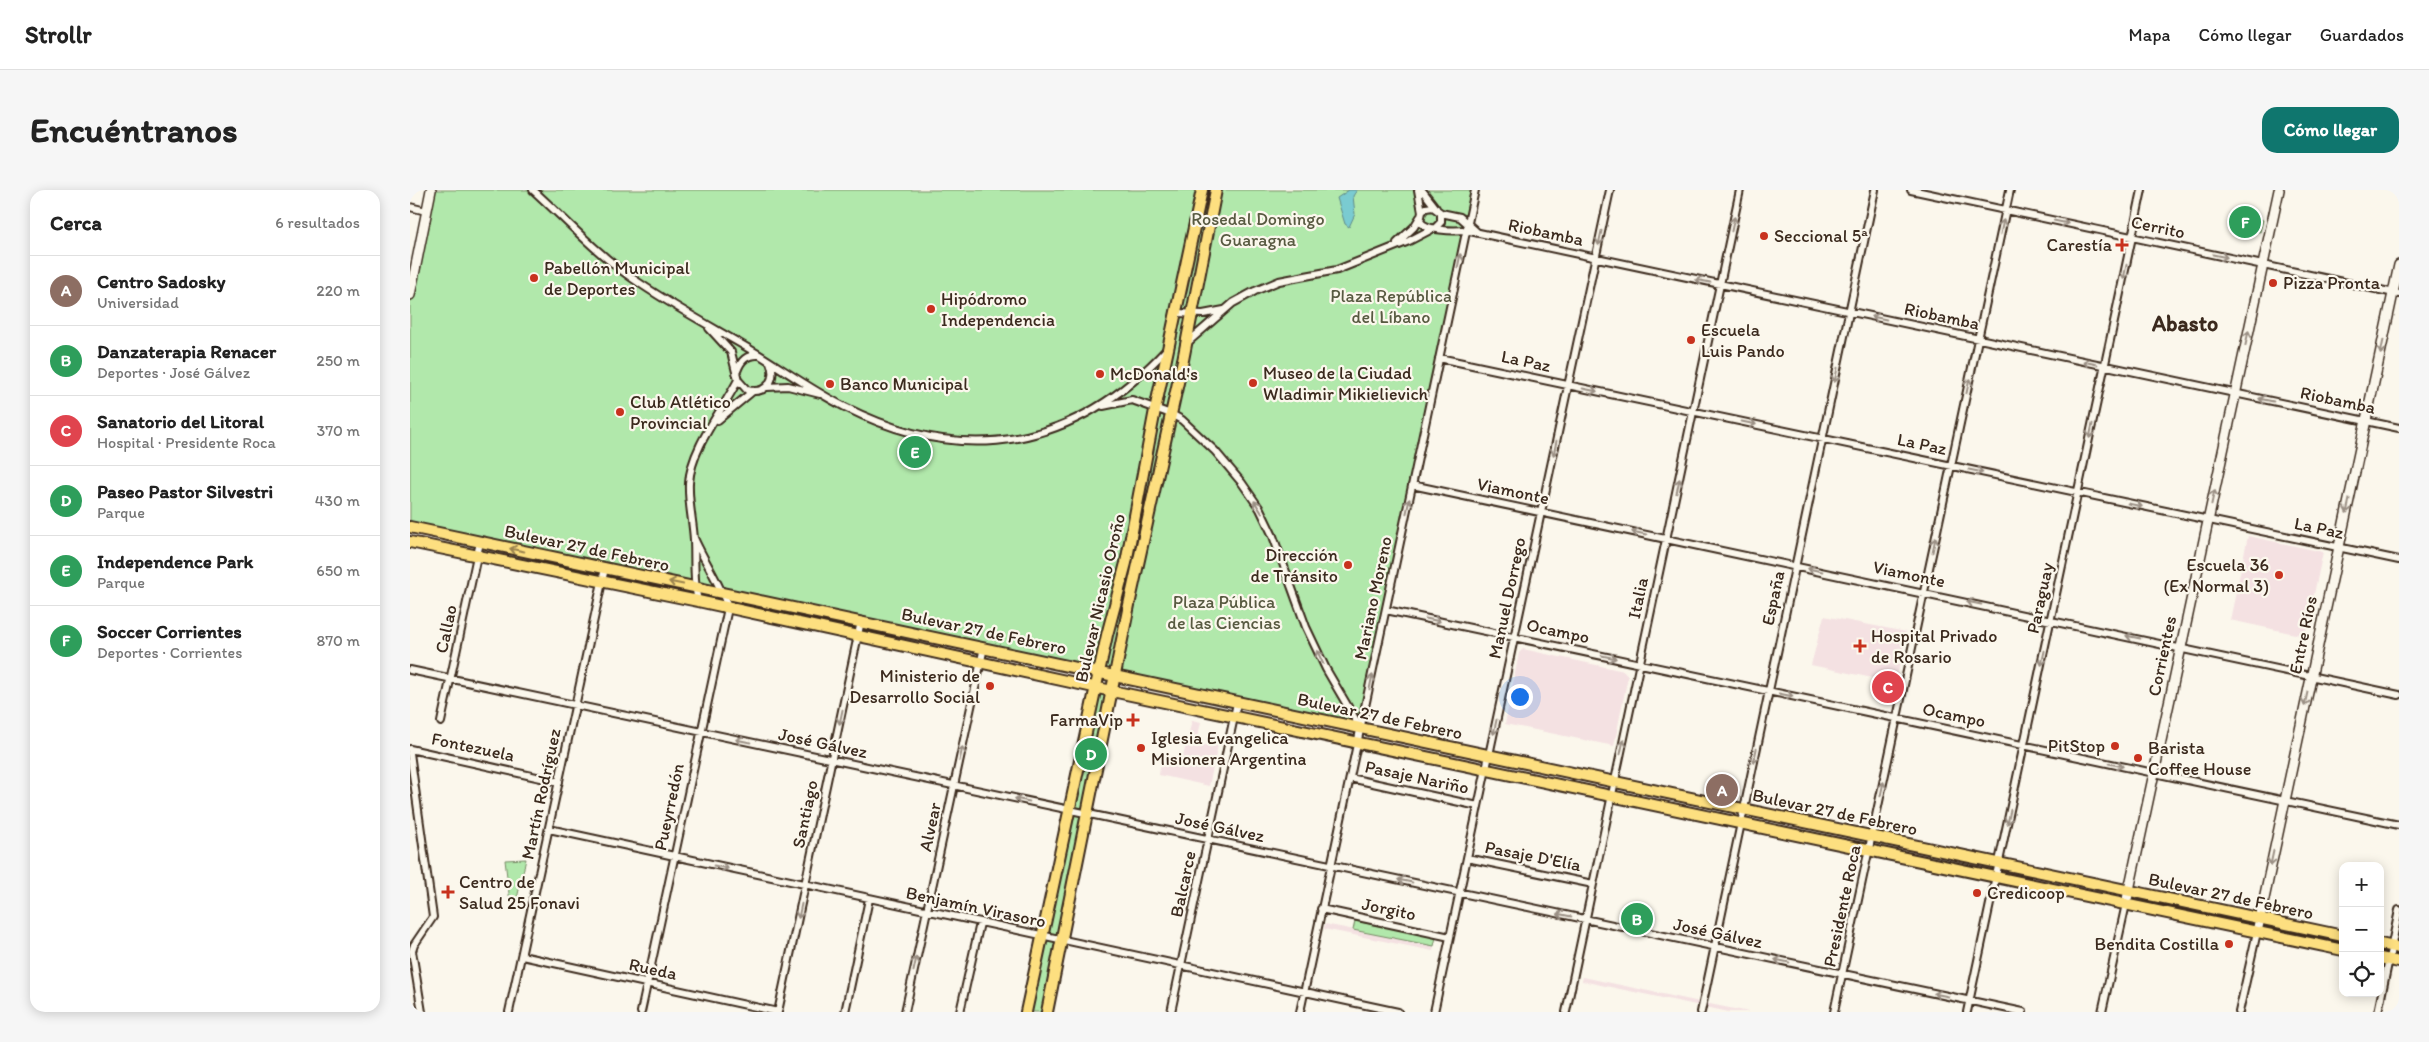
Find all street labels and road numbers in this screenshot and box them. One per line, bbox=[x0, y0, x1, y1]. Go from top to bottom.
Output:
street label: Cerrito bbox=[2129, 211, 2187, 243]
street label: Riobamba bbox=[1506, 213, 1586, 251]
street label: Riobamba bbox=[1902, 297, 1982, 335]
street label: La Paz bbox=[1499, 345, 1553, 377]
street label: Riobamba bbox=[2298, 381, 2378, 419]
street label: La Paz bbox=[1895, 428, 1949, 460]
street label: Viamonte bbox=[1475, 473, 1551, 509]
street label: Bulevar Nicasio Oroño bbox=[1070, 511, 1130, 685]
street label: La Paz bbox=[2292, 512, 2346, 544]
street label: Bulevar 27 de Febrero bbox=[502, 520, 672, 576]
street label: Mariano Moreno bbox=[1349, 534, 1397, 662]
street label: Manuel Dorrego bbox=[1483, 535, 1531, 661]
street label: Viamonte bbox=[1871, 556, 1947, 592]
street label: Paraguay bbox=[2022, 560, 2058, 636]
street label: España bbox=[1756, 569, 1790, 627]
street label: Italia bbox=[1623, 575, 1653, 621]
street label: Entre Ríos bbox=[2284, 594, 2322, 676]
street label: Callao bbox=[430, 603, 462, 655]
street label: Bulevar 27 de Febrero bbox=[899, 603, 1069, 659]
street label: Ocampo bbox=[1524, 614, 1592, 648]
street label: Corrientes bbox=[2143, 614, 2181, 698]
street label: Bulevar 27 de Febrero bbox=[1295, 688, 1465, 744]
street label: Ocampo bbox=[1920, 698, 1988, 732]
street label: José Gálvez bbox=[777, 723, 870, 763]
street label: Martín Rodríguez bbox=[516, 726, 566, 862]
street label: Fontezuela bbox=[430, 727, 517, 767]
street label: Pasaje Nariño bbox=[1363, 755, 1471, 799]
street label: Pueyrredón bbox=[649, 761, 689, 853]
street label: Santiago bbox=[787, 778, 823, 850]
street label: Bulevar 27 de Febrero bbox=[1750, 784, 1920, 840]
street label: Alvear bbox=[914, 800, 946, 854]
street label: José Gálvez bbox=[1174, 807, 1267, 847]
street label: Pasaje D'Elía bbox=[1483, 836, 1584, 876]
street label: Presidente Roca bbox=[1818, 842, 1866, 969]
street label: Balcarce bbox=[1165, 849, 1201, 919]
street label: Bulevar 27 de Febrero bbox=[2146, 868, 2316, 924]
street label: Benjamín Virasoro bbox=[904, 881, 1048, 933]
street label: Jorgito bbox=[1360, 893, 1418, 925]
street label: José Gálvez bbox=[1672, 913, 1765, 953]
street label: Rueda bbox=[627, 953, 680, 985]

